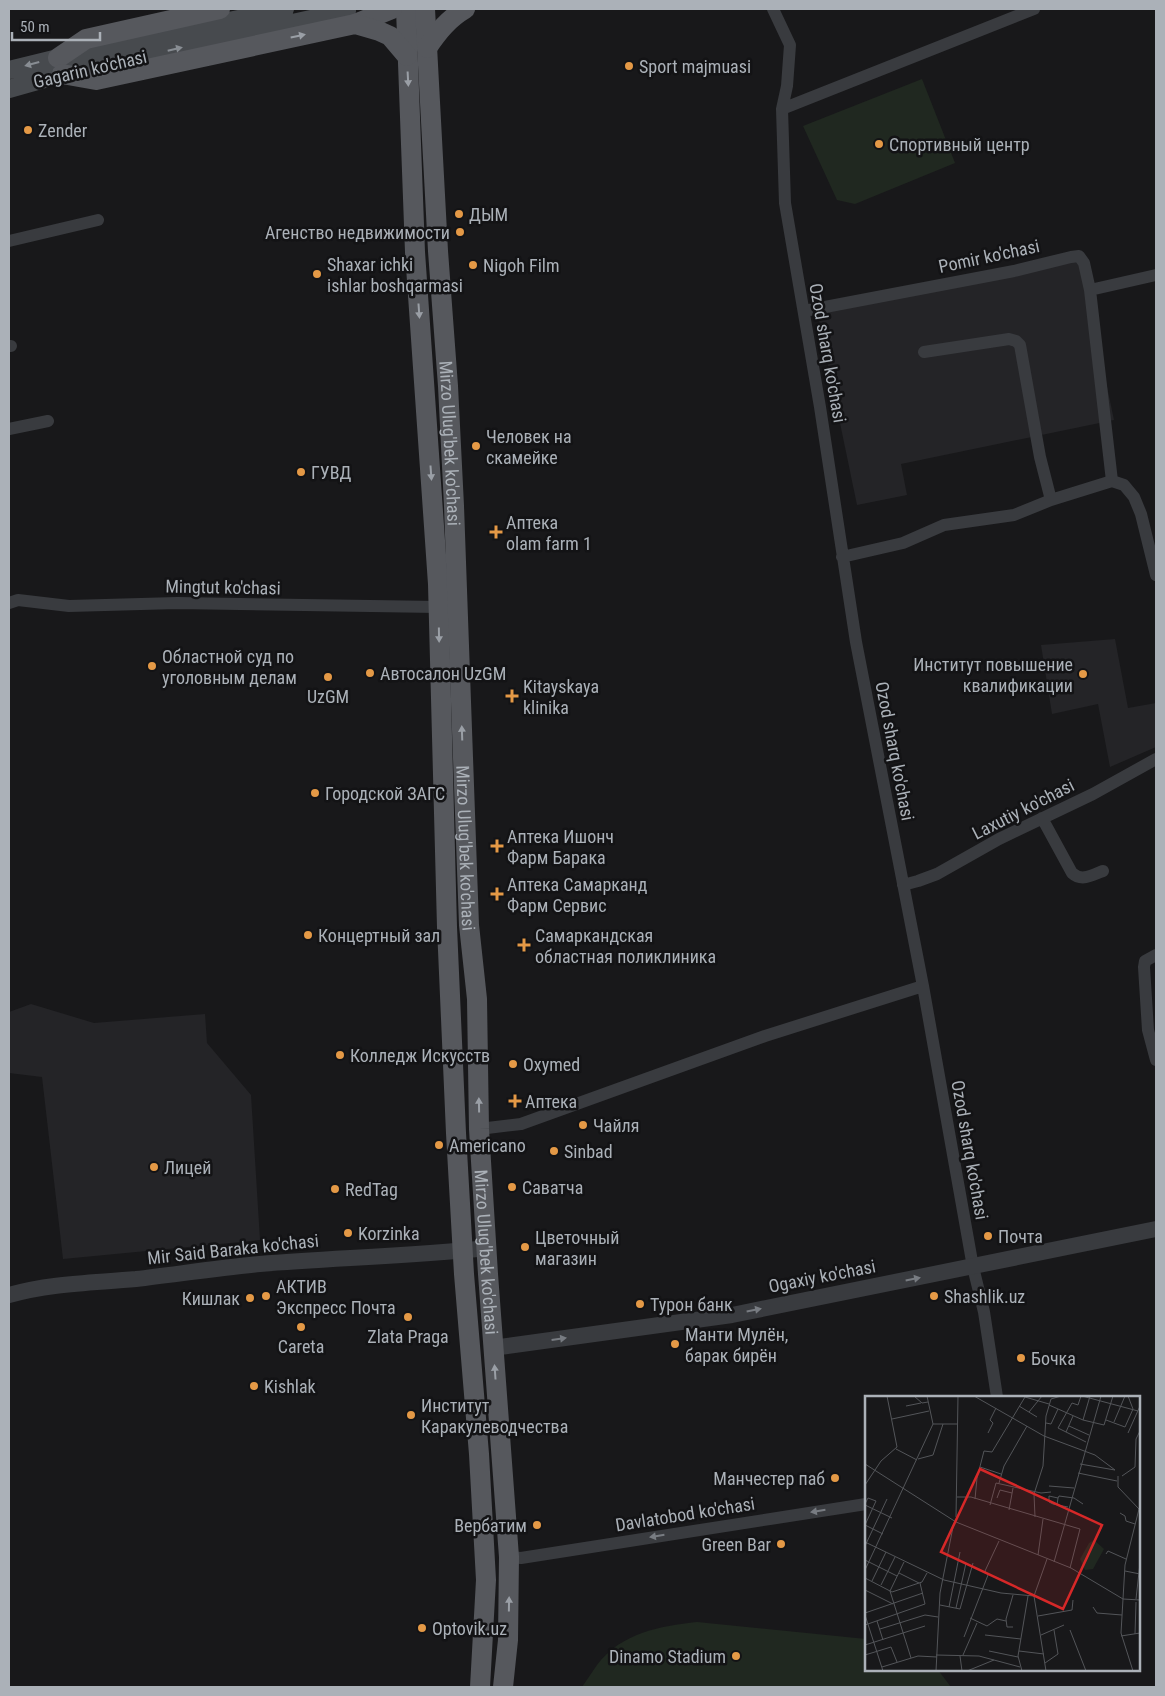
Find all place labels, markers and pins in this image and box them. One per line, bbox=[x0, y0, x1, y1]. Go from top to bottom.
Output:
place label: Sport majmuasi bbox=[639, 56, 751, 77]
marker: Sport majmuasi bbox=[623, 60, 635, 72]
place label: Zender bbox=[38, 120, 88, 141]
marker: Zender bbox=[22, 124, 34, 136]
place label: Спортивный центр bbox=[889, 134, 1030, 155]
marker: Спортивный центр bbox=[873, 138, 885, 150]
place label: ДЫМ bbox=[469, 204, 508, 225]
marker: ДЫМ bbox=[453, 208, 465, 220]
place label: Агенство недвижимости bbox=[265, 222, 450, 243]
marker: Агенство недвижимости bbox=[454, 226, 466, 238]
place label: Shaxar ichki ishlar boshqarmasi bbox=[327, 254, 463, 296]
place label: Nigoh Film bbox=[483, 255, 560, 276]
marker: Nigoh Film bbox=[467, 259, 479, 271]
marker: Shaxar ichki ishlar boshqarmasi bbox=[311, 268, 323, 280]
place label: Человек на скамейке bbox=[486, 426, 572, 468]
marker: Человек на скамейке bbox=[470, 440, 482, 452]
place label: ГУВД bbox=[311, 462, 351, 483]
marker: ГУВД bbox=[295, 466, 307, 478]
place label: Аптека olam farm 1 bbox=[506, 512, 592, 554]
marker: Аптека olam farm 1 bbox=[490, 526, 502, 538]
place label: Областной суд по уголовным делам bbox=[162, 646, 297, 688]
place label: Институт повышение квалификации bbox=[913, 654, 1073, 696]
marker: Областной суд по уголовным делам bbox=[146, 660, 158, 672]
place label: Автосалон UzGM bbox=[380, 663, 506, 684]
marker: Автосалон UzGM bbox=[364, 667, 376, 679]
marker: Институт повышение квалификации bbox=[1077, 668, 1089, 680]
marker: UzGM bbox=[322, 671, 334, 683]
place label: Kitayskaya klinika bbox=[523, 676, 599, 718]
place label: UzGM bbox=[307, 686, 349, 707]
marker: Kitayskaya klinika bbox=[505, 689, 519, 703]
place label: Городской ЗАГС bbox=[325, 783, 445, 804]
marker: Городской ЗАГС bbox=[309, 787, 321, 799]
place label: Аптека Ишонч Фарм Барака bbox=[507, 826, 614, 868]
marker: Аптека Ишонч Фарм Барака bbox=[491, 840, 503, 852]
place label: Аптека Самарканд Фарм Сервис bbox=[507, 874, 648, 916]
marker: Аптека Самарканд Фарм Сервис bbox=[491, 888, 503, 900]
place label: Концертный зал bbox=[318, 925, 440, 946]
place label: Самаркандская областная поликлиника bbox=[535, 925, 716, 967]
marker: Концертный зал bbox=[302, 929, 314, 941]
marker: Самаркандская областная поликлиника bbox=[517, 938, 531, 952]
place label: Колледж Искусств bbox=[350, 1045, 490, 1066]
marker: Колледж Искусств bbox=[334, 1049, 346, 1061]
place label: Oxymed bbox=[523, 1054, 580, 1075]
marker: Oxymed bbox=[507, 1058, 519, 1070]
place label: Аптека bbox=[525, 1091, 577, 1112]
marker: Аптека bbox=[509, 1095, 521, 1107]
place label: Чайля bbox=[593, 1115, 639, 1136]
marker: Чайля bbox=[577, 1119, 589, 1131]
place label: Americano bbox=[449, 1135, 526, 1156]
marker: Americano bbox=[433, 1139, 445, 1151]
place label: Sinbad bbox=[564, 1141, 613, 1162]
marker: Sinbad bbox=[548, 1145, 560, 1157]
place label: Лицей bbox=[164, 1157, 211, 1178]
marker: Лицей bbox=[148, 1161, 160, 1173]
place label: Саватча bbox=[522, 1177, 583, 1198]
place label: RedTag bbox=[345, 1179, 398, 1200]
marker: Саватча bbox=[506, 1181, 518, 1193]
marker: RedTag bbox=[329, 1183, 341, 1195]
place label: Korzinka bbox=[358, 1223, 420, 1244]
place label: Почта bbox=[998, 1226, 1043, 1247]
marker: Korzinka bbox=[342, 1227, 354, 1239]
place label: Цветочный магазин bbox=[535, 1227, 619, 1269]
marker: Почта bbox=[982, 1230, 994, 1242]
marker: Цветочный магазин bbox=[519, 1241, 531, 1253]
place label: АКТИВ Экспресс Почта bbox=[276, 1276, 396, 1318]
place label: Shashlik.uz bbox=[944, 1286, 1025, 1307]
place label: Кишлак bbox=[182, 1288, 240, 1309]
marker: АКТИВ Экспресс Почта bbox=[260, 1290, 272, 1302]
marker: Shashlik.uz bbox=[928, 1290, 940, 1302]
marker: Кишлак bbox=[244, 1292, 256, 1304]
place label: Турон банк bbox=[650, 1294, 733, 1315]
marker: Турон банк bbox=[634, 1298, 646, 1310]
marker: Zlata Praga bbox=[402, 1311, 414, 1323]
marker: Careta bbox=[295, 1321, 307, 1333]
place label: Манти Мулён, барак бирён bbox=[685, 1324, 788, 1366]
place label: Zlata Praga bbox=[367, 1326, 449, 1347]
place label: Careta bbox=[278, 1336, 324, 1357]
marker: Манти Мулён, барак бирён bbox=[669, 1338, 681, 1350]
place label: Бочка bbox=[1031, 1348, 1076, 1369]
marker: Бочка bbox=[1015, 1352, 1027, 1364]
place label: Kishlak bbox=[264, 1376, 316, 1397]
marker: Kishlak bbox=[248, 1380, 260, 1392]
place label: Институт Каракулеводчества bbox=[421, 1395, 568, 1437]
marker: Институт Каракулеводчества bbox=[405, 1409, 417, 1421]
place label: Манчестер паб bbox=[713, 1468, 825, 1489]
marker: Манчестер паб bbox=[829, 1472, 841, 1484]
place label: Вербатим bbox=[454, 1515, 527, 1536]
marker: Вербатим bbox=[531, 1519, 543, 1531]
place label: Green Bar bbox=[701, 1534, 772, 1555]
marker: Green Bar bbox=[775, 1538, 787, 1550]
place label: Optovik.uz bbox=[432, 1618, 507, 1639]
marker: Optovik.uz bbox=[416, 1622, 428, 1634]
place label: Dinamo Stadium bbox=[609, 1646, 726, 1667]
marker: Dinamo Stadium bbox=[730, 1650, 742, 1662]

